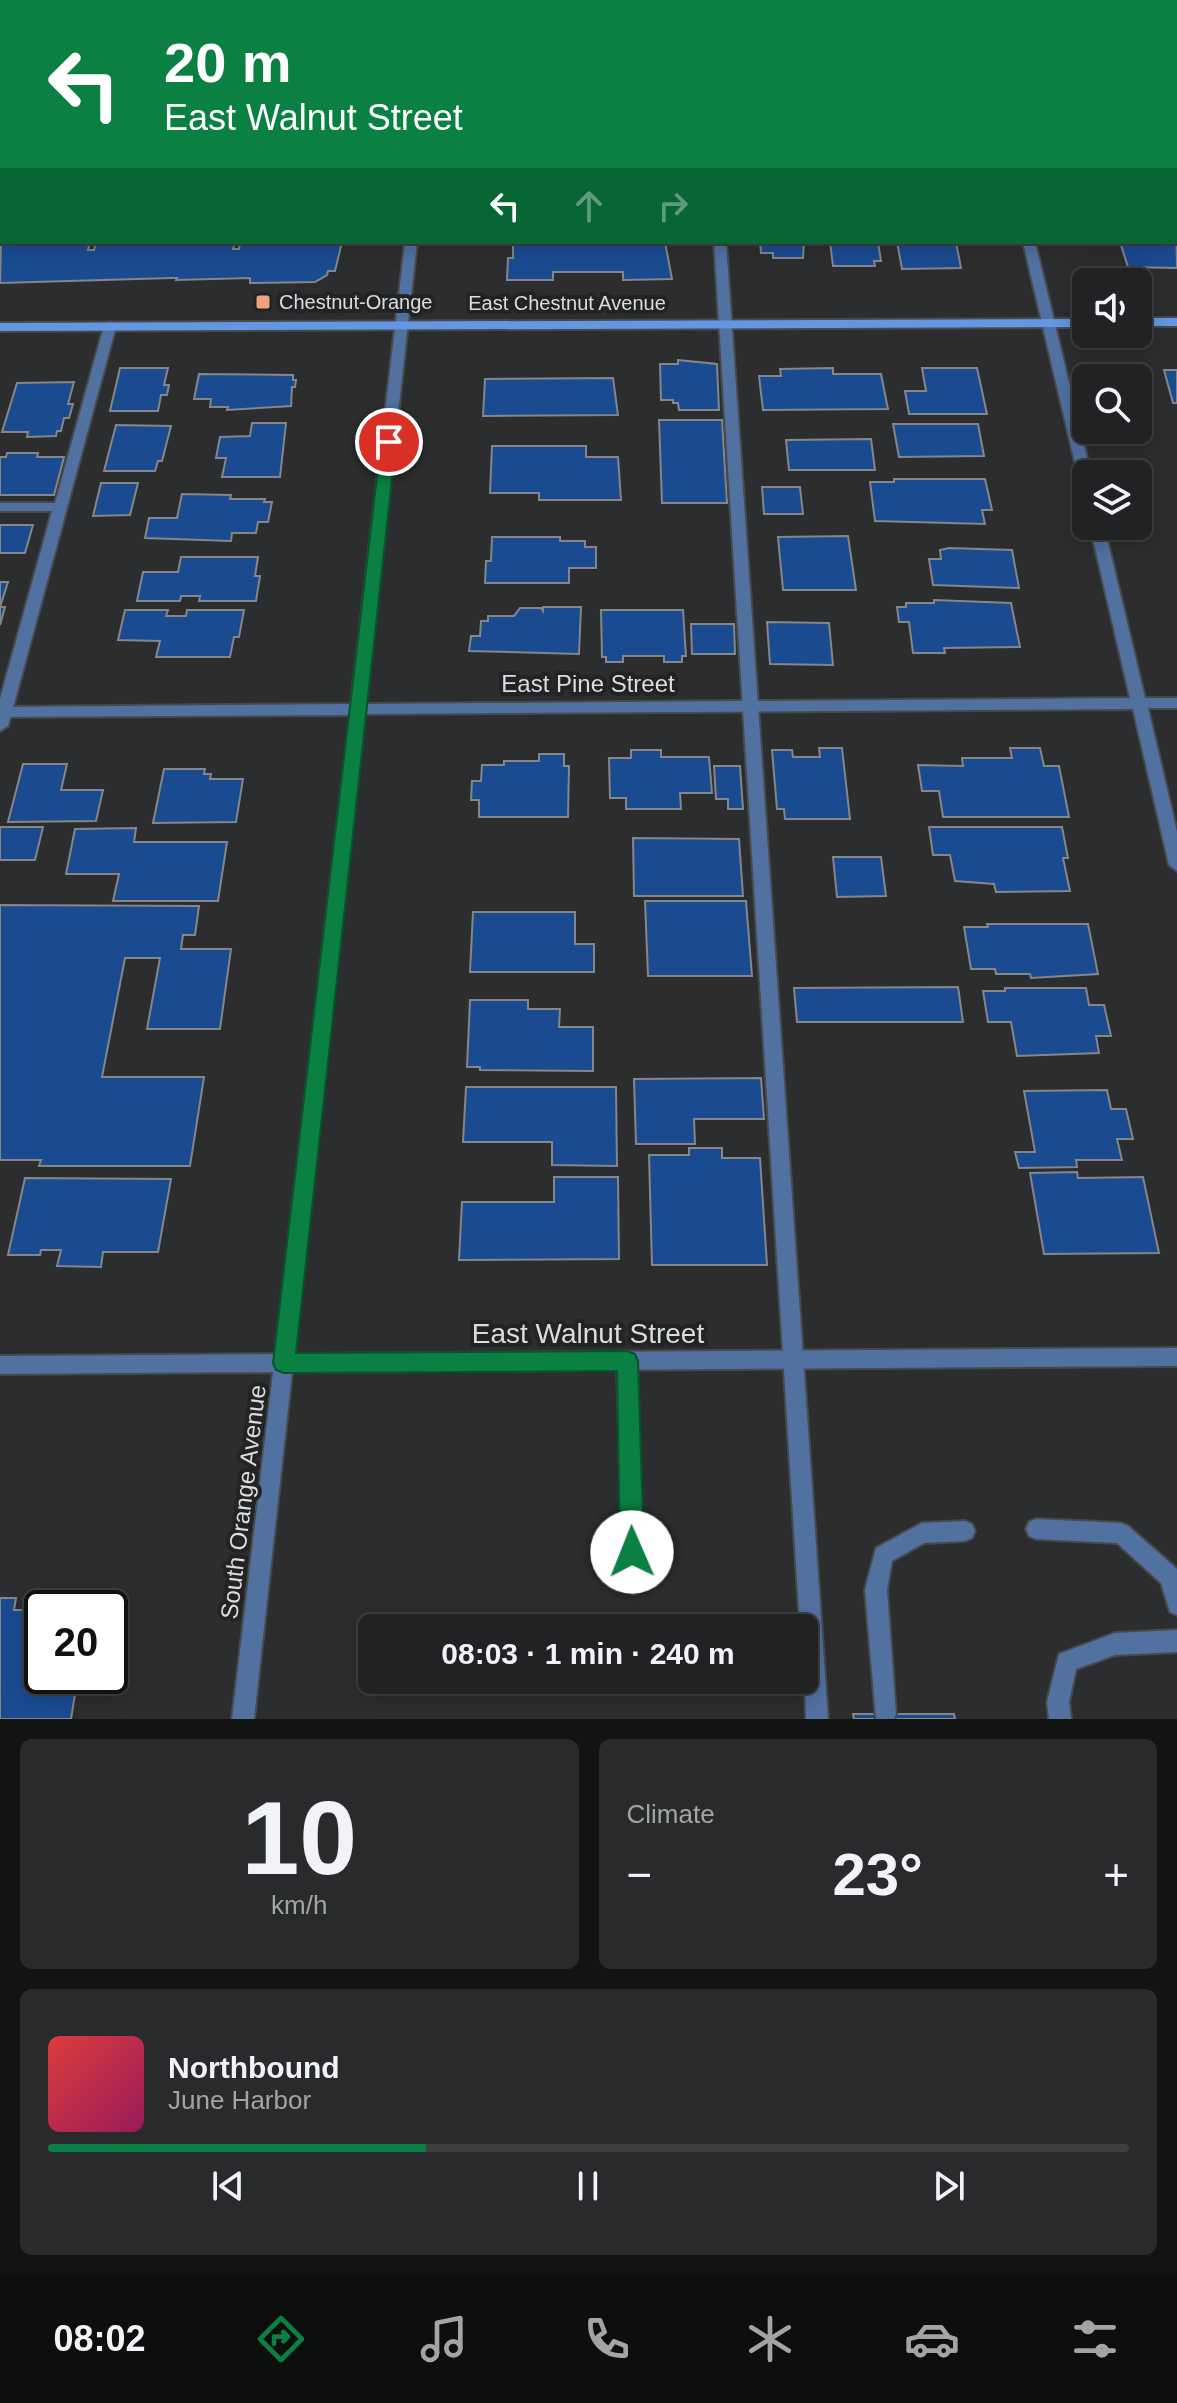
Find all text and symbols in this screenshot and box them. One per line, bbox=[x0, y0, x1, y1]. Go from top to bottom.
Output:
text: 20 m bbox=[164, 31, 292, 94]
icon: left bbox=[32, 32, 136, 136]
text: East Walnut Street bbox=[164, 97, 463, 138]
icon: left bbox=[483, 184, 527, 228]
icon: ahead bbox=[567, 184, 611, 228]
icon: right bbox=[651, 184, 695, 228]
map controls bbox=[1072, 268, 1152, 540]
button: sound bbox=[1072, 268, 1152, 348]
place label: Chestnut-Orange bbox=[279, 291, 432, 313]
street label: East Chestnut Avenue bbox=[468, 292, 666, 314]
marker: Chestnut-Orange bbox=[254, 293, 272, 311]
button: search bbox=[1072, 364, 1152, 444]
pin bbox=[355, 408, 423, 476]
icon: arrive bbox=[367, 420, 411, 464]
button: layers bbox=[1072, 460, 1152, 540]
street label: East Pine Street bbox=[501, 670, 675, 697]
street label: East Walnut Street bbox=[472, 1318, 704, 1349]
street label: South Orange Avenue bbox=[215, 1383, 271, 1621]
position arrow bbox=[590, 1510, 674, 1594]
speed limit sign: 20 bbox=[24, 1590, 128, 1694]
text: 08:03 · 1 min · 240 m bbox=[441, 1637, 735, 1670]
text: 10 bbox=[241, 1780, 357, 1896]
text: Climate bbox=[627, 1799, 715, 1829]
text: 23° bbox=[832, 1841, 923, 1908]
text: − bbox=[627, 1850, 652, 1899]
text: + bbox=[1103, 1850, 1129, 1899]
text: km/h bbox=[271, 1890, 327, 1920]
text: Northbound bbox=[168, 2051, 340, 2084]
text: June Harbor bbox=[168, 2085, 311, 2115]
icon: previous bbox=[206, 2164, 250, 2208]
icon: pause bbox=[566, 2164, 610, 2208]
icon: next bbox=[927, 2164, 971, 2208]
icon: directions bbox=[253, 2311, 309, 2367]
icon: music bbox=[416, 2311, 472, 2367]
icon: phone bbox=[579, 2311, 635, 2367]
icon: climate bbox=[742, 2311, 798, 2367]
icon: car bbox=[904, 2311, 960, 2367]
icon: filters bbox=[1067, 2311, 1123, 2367]
text: 08:02 bbox=[53, 2318, 146, 2359]

